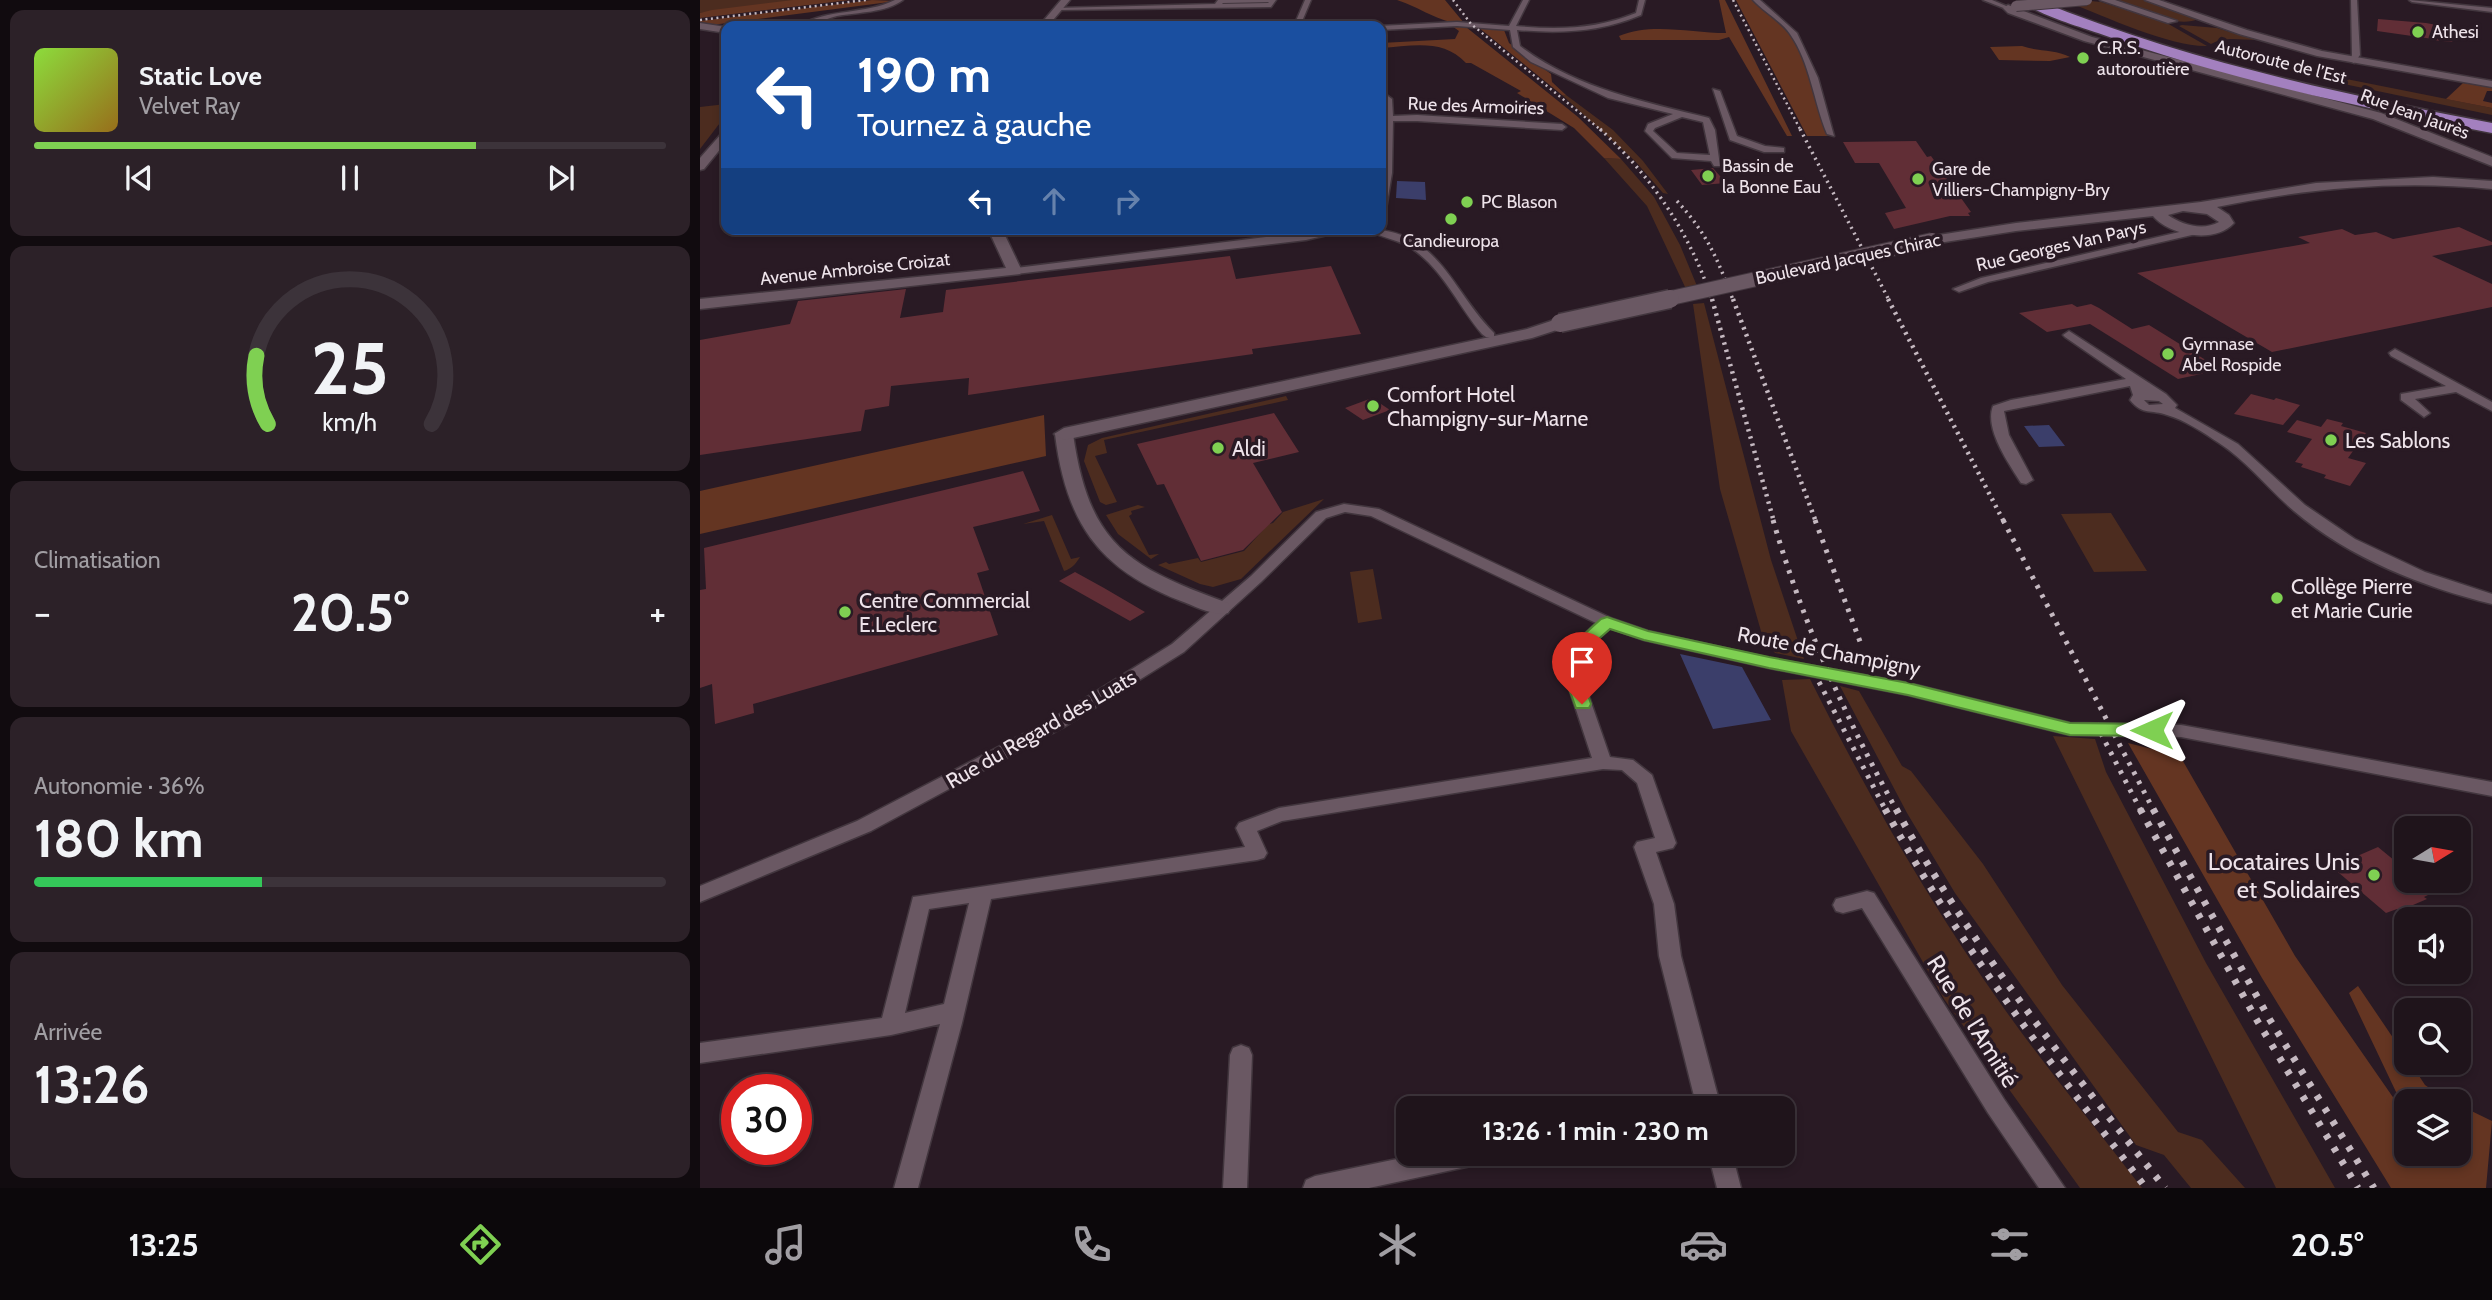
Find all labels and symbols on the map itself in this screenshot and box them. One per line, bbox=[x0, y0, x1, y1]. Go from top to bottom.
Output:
place label: Athesi bbox=[2432, 21, 2479, 43]
marker: Athesi bbox=[2410, 24, 2426, 40]
street label: Autoroute de l’Est bbox=[2213, 35, 2349, 89]
place label: C.R.S. autoroutière bbox=[2097, 37, 2190, 80]
marker: C.R.S. autoroutière bbox=[2075, 50, 2091, 66]
street label: Rue Jean Jaurès bbox=[2358, 84, 2472, 144]
street label: Rue des Armoiries bbox=[1407, 93, 1545, 119]
place label: Bassin de la Bonne Eau bbox=[1722, 155, 1821, 198]
place label: Gare de Villiers-Champigny-Bry bbox=[1932, 158, 2110, 201]
marker: Bassin de la Bonne Eau bbox=[1700, 168, 1716, 184]
marker: Gare de Villiers-Champigny-Bry bbox=[1910, 171, 1926, 187]
place label: PC Blason bbox=[1481, 191, 1557, 213]
marker: PC Blason bbox=[1459, 194, 1475, 210]
marker: Candieuropa bbox=[1443, 211, 1459, 227]
street label: Rue Georges Van Parys bbox=[1974, 216, 2148, 276]
street label: Boulevard Jacques Chirac bbox=[1753, 229, 1943, 289]
place label: Candieuropa bbox=[1403, 230, 1499, 252]
street label: Avenue Ambroise Croizat bbox=[759, 248, 951, 290]
place label: Gymnase Abel Rospide bbox=[2182, 333, 2282, 376]
marker: Gymnase Abel Rospide bbox=[2160, 346, 2176, 362]
place label: Comfort Hotel Champigny-sur-Marne bbox=[1387, 382, 1589, 431]
marker: Comfort Hotel Champigny-sur-Marne bbox=[1365, 398, 1381, 414]
place label: Les Sablons bbox=[2345, 428, 2451, 453]
marker: Les Sablons bbox=[2323, 432, 2339, 448]
place label: Aldi bbox=[1232, 436, 1266, 461]
marker: Aldi bbox=[1210, 440, 1226, 456]
place label: Collège Pierre et Marie Curie bbox=[2291, 574, 2413, 623]
place label: Centre Commercial E.Leclerc bbox=[859, 588, 1030, 637]
marker: Collège Pierre et Marie Curie bbox=[2269, 590, 2285, 606]
marker: Centre Commercial E.Leclerc bbox=[837, 604, 853, 620]
street label: Route de Champigny bbox=[1735, 621, 1923, 681]
pin bbox=[1552, 632, 1612, 704]
street label: Rue du Regard des Luats bbox=[941, 664, 1141, 794]
position arrow bbox=[2115, 693, 2189, 767]
north arrow bbox=[2394, 816, 2471, 892]
place label: Locataires Unis et Solidaires bbox=[2208, 847, 2360, 904]
marker: Locataires Unis et Solidaires bbox=[2366, 867, 2382, 883]
street label: Rue de l’Amitié bbox=[1921, 950, 2025, 1092]
speed limit sign: 30 bbox=[721, 1074, 812, 1165]

